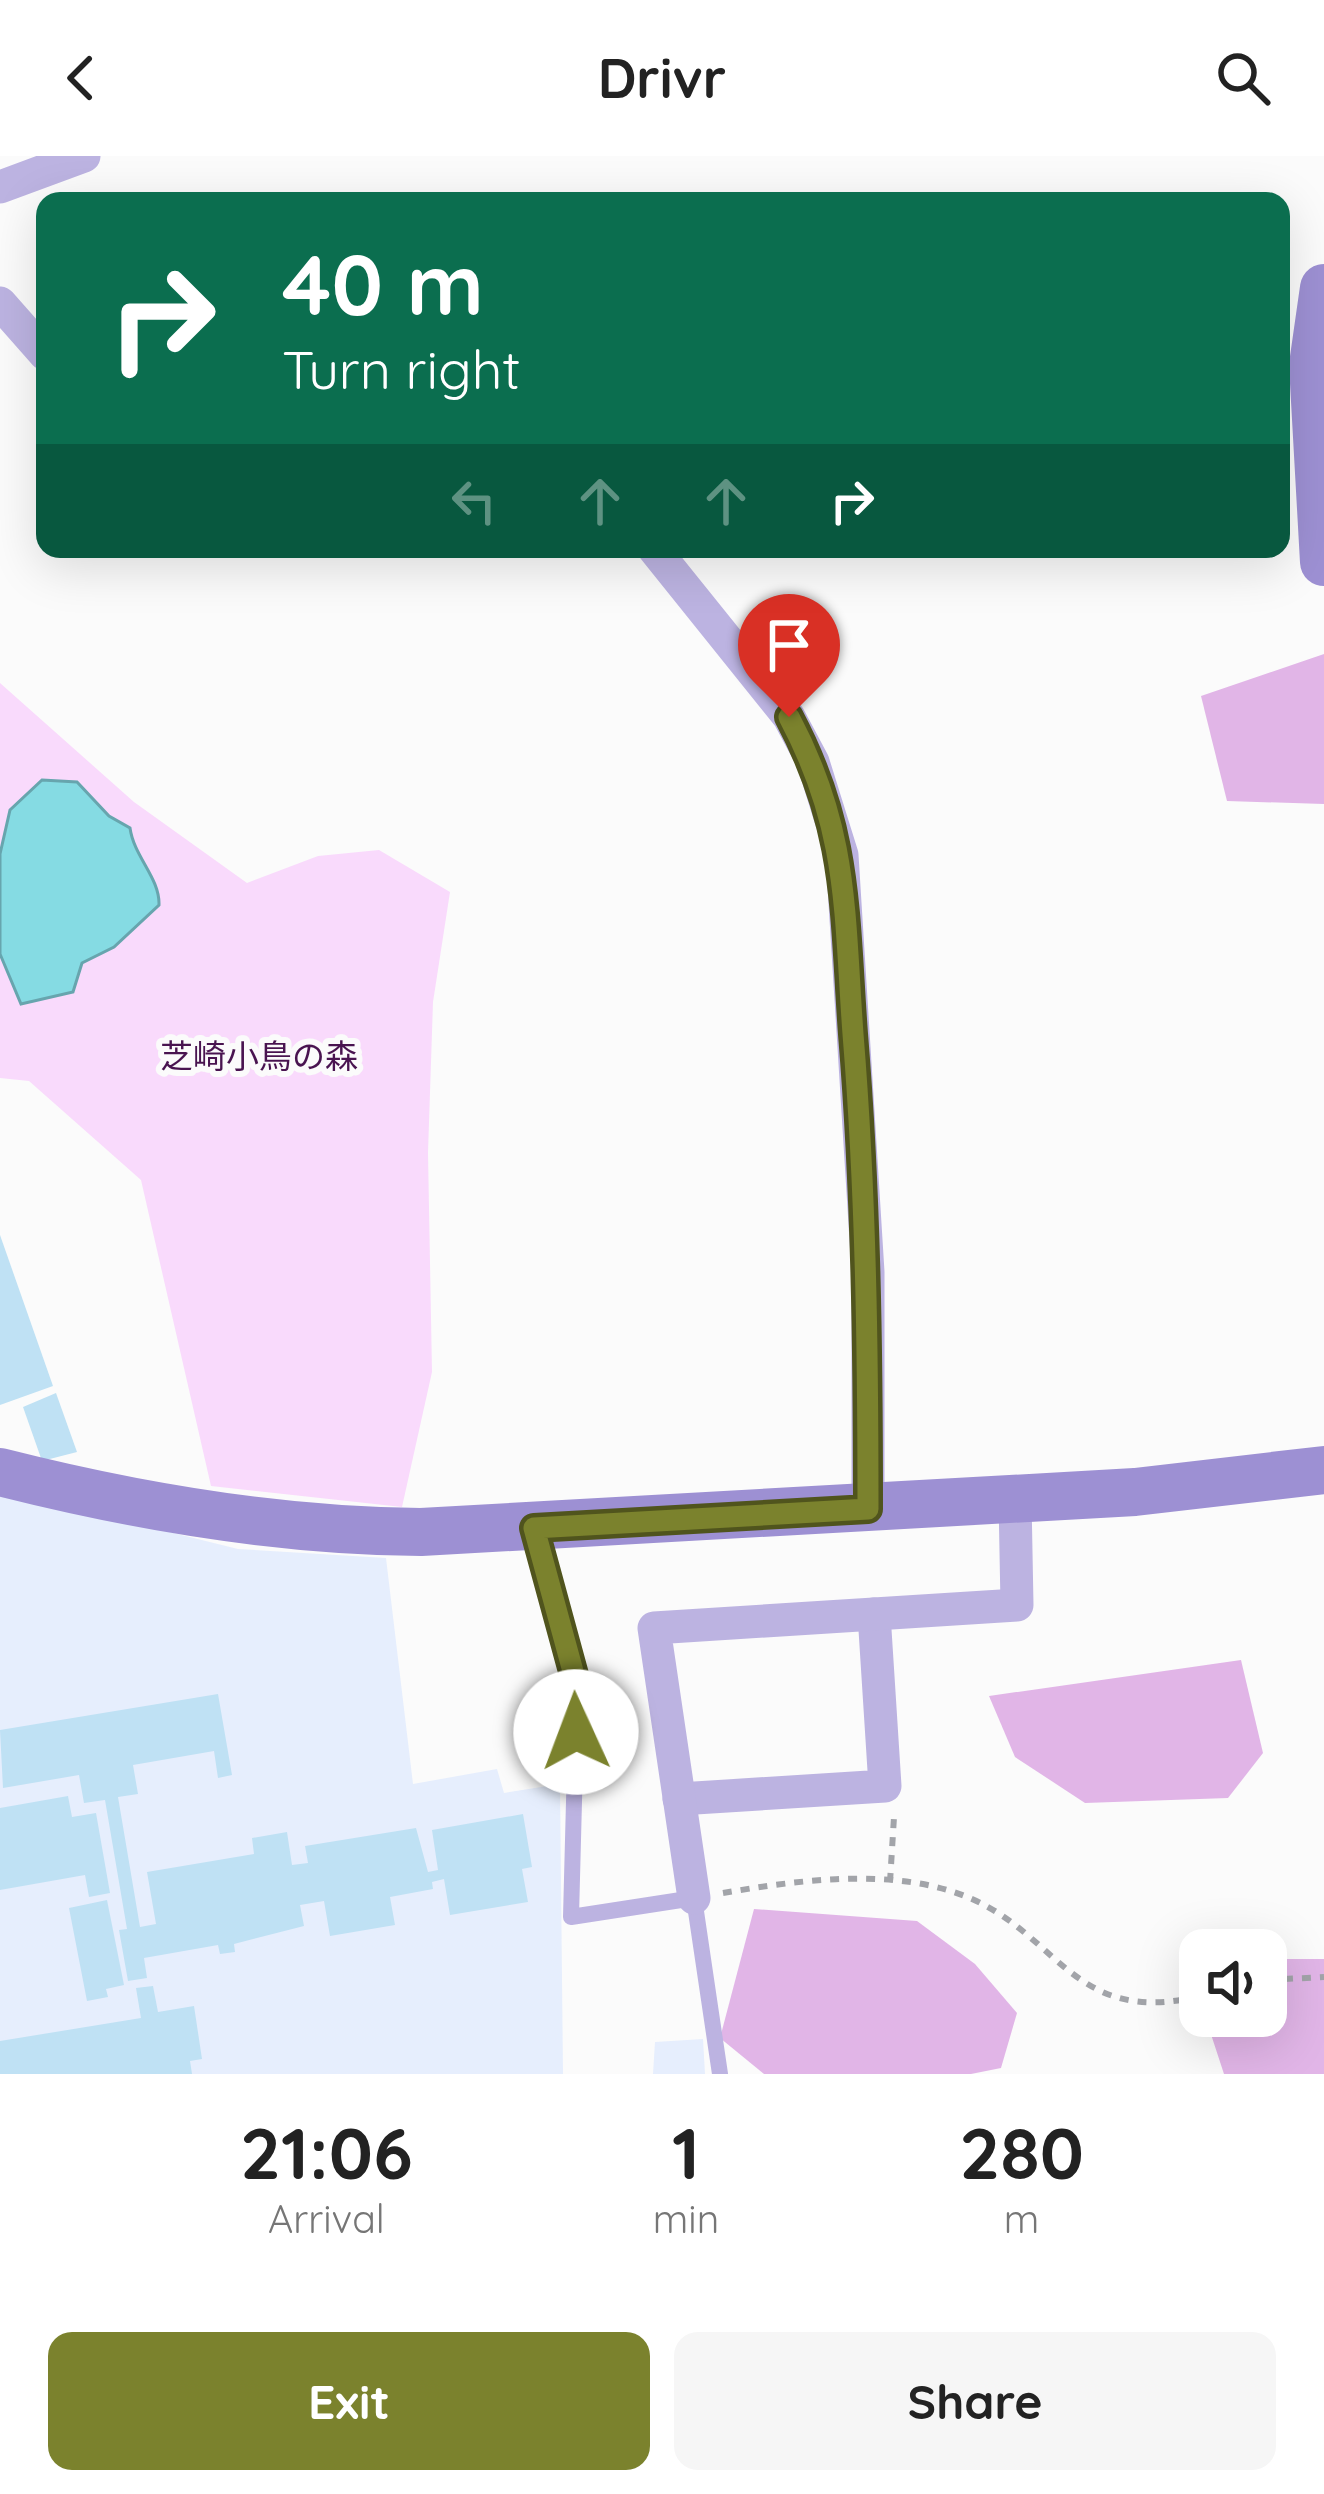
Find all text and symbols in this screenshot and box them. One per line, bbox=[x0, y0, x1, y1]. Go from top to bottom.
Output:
text: Drivr bbox=[598, 44, 726, 112]
icon: back bbox=[48, 45, 114, 111]
icon: search bbox=[1210, 45, 1276, 111]
text: 40 m bbox=[282, 231, 484, 336]
icon: right bbox=[84, 240, 240, 396]
text: Turn right bbox=[282, 335, 521, 403]
icon: left bbox=[441, 468, 507, 534]
icon: ahead bbox=[567, 468, 633, 534]
icon: ahead bbox=[693, 468, 759, 534]
icon: right bbox=[819, 468, 885, 534]
pin bbox=[738, 594, 840, 717]
icon: arrive bbox=[756, 612, 822, 678]
park label: 芝崎小鳥の森 bbox=[160, 1035, 358, 1076]
position arrow bbox=[513, 1669, 639, 1795]
map controls bbox=[1179, 1929, 1287, 2037]
button: sound bbox=[1179, 1929, 1287, 2037]
text: 21:06 bbox=[240, 2107, 413, 2197]
text: 1 bbox=[672, 2107, 700, 2197]
text: 280 bbox=[959, 2107, 1084, 2197]
text: Arrival bbox=[268, 2194, 385, 2243]
text: min bbox=[653, 2194, 719, 2243]
text: m bbox=[1004, 2194, 1039, 2243]
button: Exit bbox=[48, 2332, 650, 2470]
button: Share bbox=[674, 2332, 1276, 2470]

